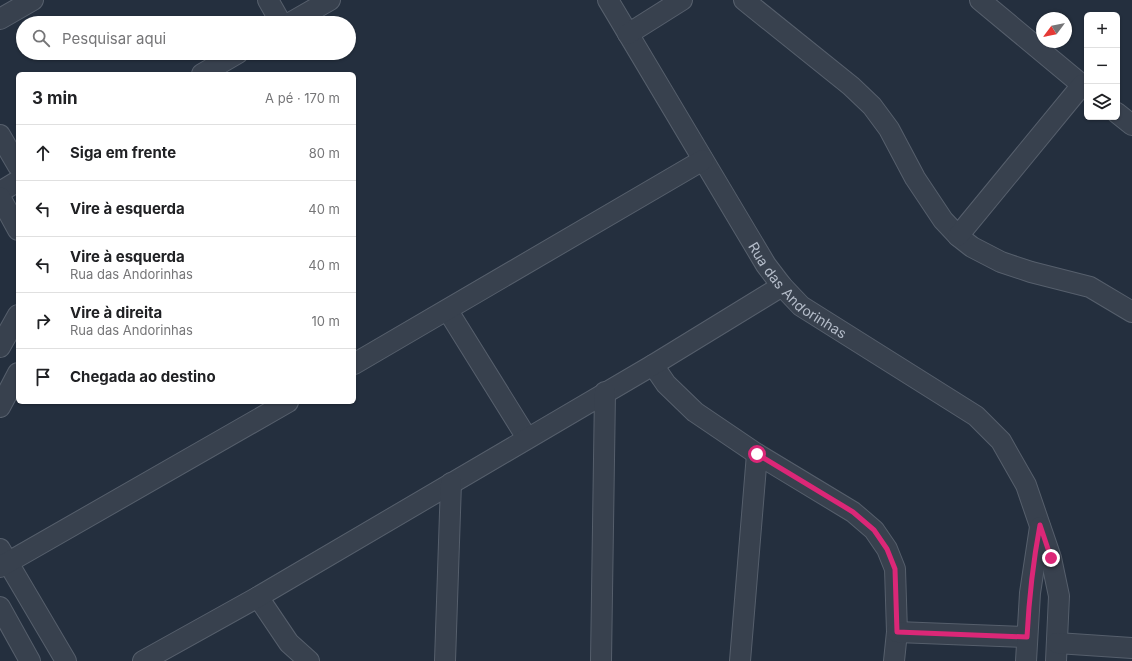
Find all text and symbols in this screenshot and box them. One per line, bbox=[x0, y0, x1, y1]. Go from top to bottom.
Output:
north arrow bbox=[1036, 12, 1072, 48]
map controls bbox=[1084, 12, 1120, 120]
button: + bbox=[1084, 12, 1120, 48]
search box bbox=[16, 16, 356, 60]
icon: search bbox=[30, 27, 52, 49]
text: Pesquisar aqui bbox=[62, 29, 166, 48]
button: − bbox=[1084, 48, 1120, 84]
button: layers bbox=[1084, 84, 1120, 120]
text: 3 min bbox=[32, 88, 78, 108]
text: A pé · 170 m bbox=[265, 90, 340, 106]
icon: ahead bbox=[32, 142, 54, 164]
text: Siga em frente bbox=[70, 143, 176, 162]
text: 80 m bbox=[309, 145, 340, 161]
icon: left bbox=[32, 198, 54, 220]
text: Vire à esquerda bbox=[70, 199, 185, 218]
text: 40 m bbox=[308, 201, 340, 217]
street label: Rua das Andorinhas bbox=[745, 238, 850, 341]
text: Vire à esquerda bbox=[70, 247, 185, 266]
icon: left bbox=[32, 254, 54, 276]
text: 40 m bbox=[308, 257, 340, 273]
text: Rua das Andorinhas bbox=[70, 266, 193, 282]
text: Vire à direita bbox=[70, 303, 162, 322]
icon: right bbox=[32, 310, 54, 332]
text: 10 m bbox=[311, 313, 340, 329]
text: Rua das Andorinhas bbox=[70, 322, 193, 338]
icon: arrive bbox=[32, 366, 54, 388]
text: Chegada ao destino bbox=[70, 367, 216, 386]
route start bbox=[748, 445, 766, 463]
route end bbox=[1042, 549, 1060, 567]

